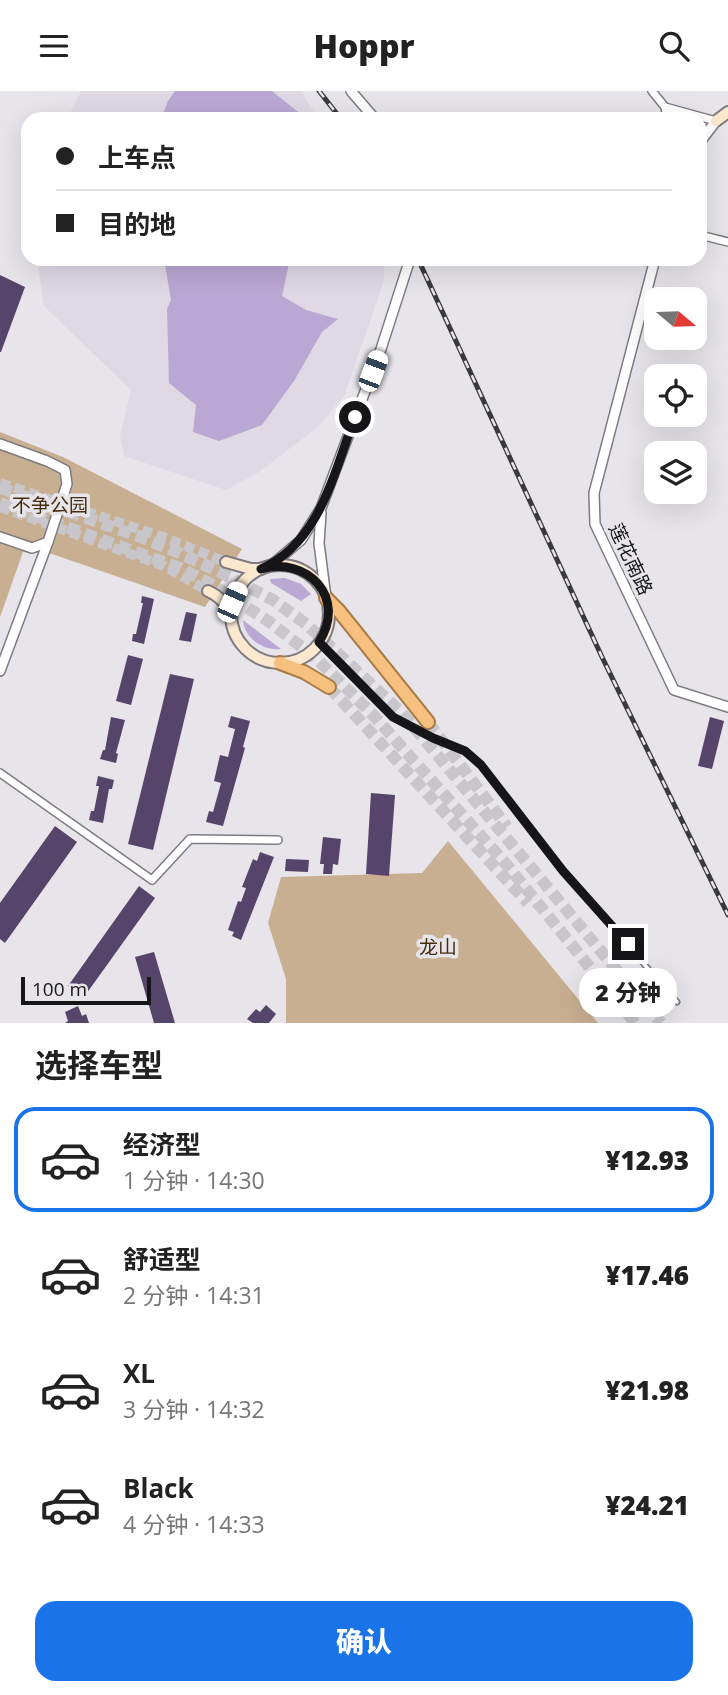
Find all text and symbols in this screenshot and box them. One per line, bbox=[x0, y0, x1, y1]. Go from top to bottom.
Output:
text: Hoppr bbox=[313, 24, 415, 67]
icon: menu bbox=[35, 27, 73, 65]
icon: search bbox=[655, 27, 693, 65]
text: 上车点 bbox=[98, 139, 176, 175]
text: 目的地 bbox=[98, 206, 176, 242]
north arrow bbox=[644, 287, 707, 350]
map controls bbox=[644, 287, 707, 504]
car bbox=[356, 348, 391, 394]
button: locate bbox=[644, 364, 707, 427]
route start bbox=[339, 401, 371, 433]
button: layers bbox=[644, 441, 707, 504]
park label: 不争公园 bbox=[12, 492, 88, 518]
street label: 莲花南路 bbox=[603, 519, 659, 599]
car bbox=[214, 579, 251, 625]
route end bbox=[612, 928, 644, 960]
park label: 龙山 bbox=[419, 934, 457, 960]
callout: 2 分钟 bbox=[579, 969, 677, 1017]
scale bar bbox=[21, 974, 150, 1006]
text: 100 m bbox=[32, 976, 87, 1002]
text: 2 分钟 bbox=[595, 976, 661, 1008]
text: 选择车型 bbox=[35, 1043, 163, 1086]
text: 经济型 bbox=[123, 1126, 201, 1162]
icon: car bbox=[39, 1128, 102, 1191]
text: ¥12.93 bbox=[605, 1142, 689, 1178]
text: 1 分钟 · 14:30 bbox=[123, 1164, 265, 1196]
text: 舒适型 bbox=[123, 1241, 201, 1277]
icon: car bbox=[39, 1243, 102, 1306]
text: ¥17.46 bbox=[605, 1257, 689, 1293]
text: 2 分钟 · 14:31 bbox=[123, 1279, 265, 1311]
text: XL bbox=[123, 1355, 155, 1391]
icon: car bbox=[39, 1358, 102, 1421]
text: ¥21.98 bbox=[605, 1372, 689, 1408]
text: 3 分钟 · 14:32 bbox=[123, 1393, 265, 1425]
text: Black bbox=[123, 1470, 194, 1506]
icon: car bbox=[39, 1473, 102, 1536]
text: ¥24.21 bbox=[605, 1487, 689, 1523]
text: 4 分钟 · 14:33 bbox=[123, 1508, 265, 1540]
button: 确认 bbox=[35, 1601, 693, 1681]

